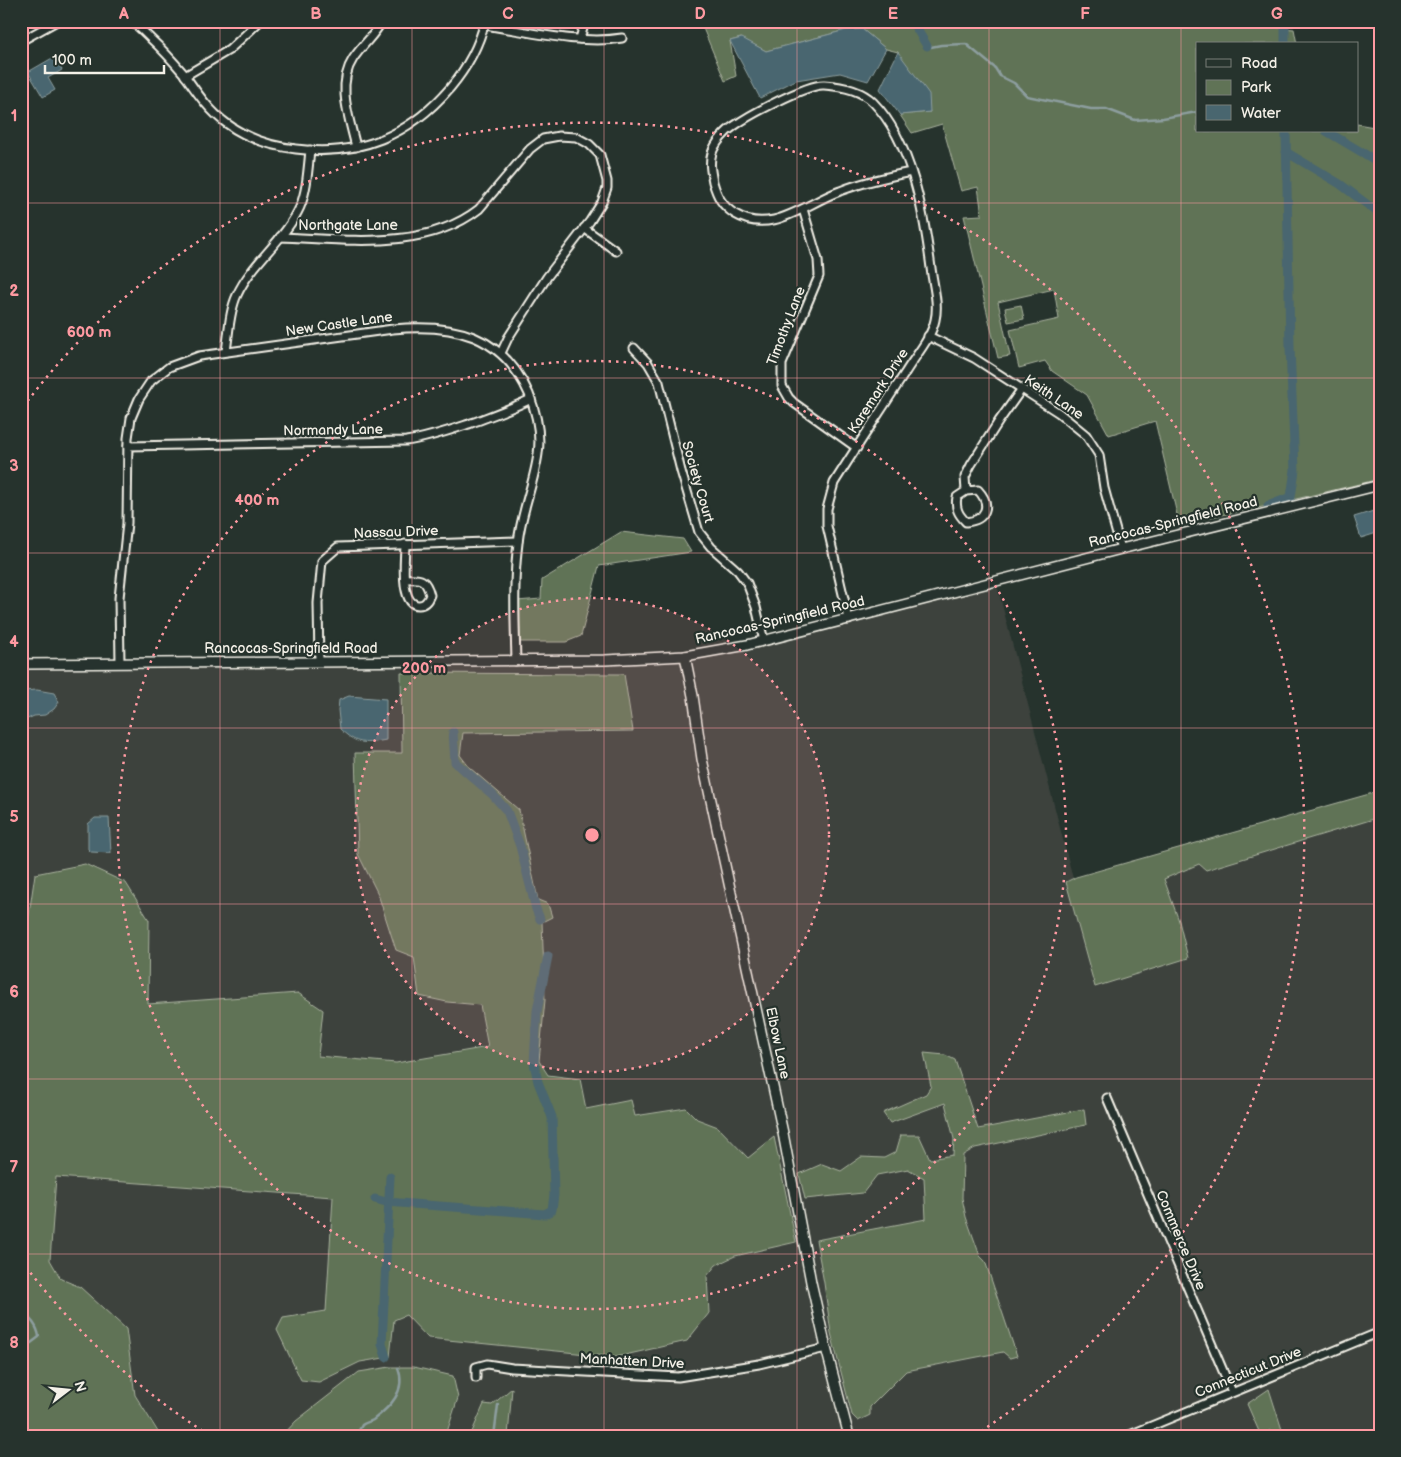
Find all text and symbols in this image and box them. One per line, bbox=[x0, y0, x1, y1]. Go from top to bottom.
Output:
text: A bbox=[118, 5, 129, 24]
text: B bbox=[310, 5, 322, 24]
text: C bbox=[502, 5, 514, 24]
text: D bbox=[694, 5, 706, 24]
text: E bbox=[888, 5, 898, 24]
text: F bbox=[1080, 5, 1090, 24]
text: G bbox=[1271, 5, 1283, 24]
scale bar bbox=[45, 42, 164, 74]
legend bbox=[1196, 42, 1358, 132]
text: 100 m bbox=[52, 51, 92, 70]
text: Road bbox=[1241, 54, 1277, 73]
text: Park bbox=[1241, 78, 1272, 97]
text: Water bbox=[1241, 104, 1281, 123]
text: 1 bbox=[11, 107, 17, 126]
street label: Northgate Lane bbox=[298, 217, 398, 234]
text: 2 bbox=[9, 282, 19, 301]
street label: Timothy Lane bbox=[763, 284, 809, 368]
street label: New Castle Lane bbox=[284, 308, 394, 340]
text: 600 m bbox=[67, 323, 112, 342]
street label: Karemark Drive bbox=[844, 345, 912, 437]
street label: Keith Lane bbox=[1021, 371, 1087, 423]
street label: Normandy Lane bbox=[283, 421, 383, 439]
street label: Society Court bbox=[678, 439, 718, 525]
text: 3 bbox=[9, 457, 19, 476]
text: 400 m bbox=[235, 491, 279, 510]
street label: Rancocas-Springfield Road bbox=[1087, 493, 1259, 551]
street label: Nassau Drive bbox=[353, 522, 439, 542]
street label: Rancocas-Springfield Road bbox=[694, 592, 866, 648]
text: 4 bbox=[9, 633, 19, 652]
street label: Rancocas-Springfield Road bbox=[204, 640, 378, 657]
text: 200 m bbox=[402, 659, 446, 678]
text: 5 bbox=[9, 808, 19, 827]
centre of rings bbox=[583, 826, 601, 844]
text: 6 bbox=[9, 983, 19, 1002]
street label: Elbow Lane bbox=[762, 1006, 794, 1080]
text: 7 bbox=[10, 1158, 19, 1177]
street label: Commerce Drive bbox=[1152, 1188, 1210, 1292]
text: 8 bbox=[9, 1334, 19, 1353]
street label: Connecticut Drive bbox=[1192, 1343, 1304, 1401]
street label: Manhatten Drive bbox=[579, 1350, 685, 1372]
north arrow bbox=[42, 1364, 92, 1414]
text: N bbox=[70, 1379, 90, 1394]

